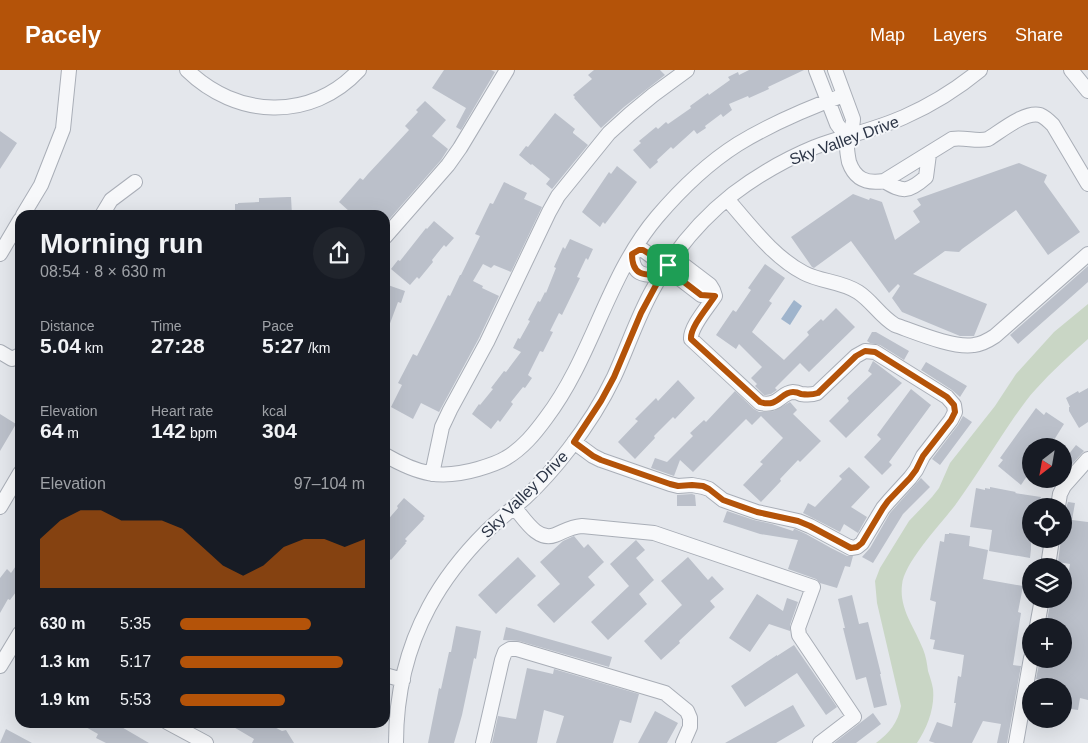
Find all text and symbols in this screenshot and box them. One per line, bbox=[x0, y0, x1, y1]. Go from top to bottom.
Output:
text: Pacely bbox=[25, 21, 101, 48]
text: Map bbox=[870, 25, 905, 45]
text: Layers bbox=[933, 25, 987, 45]
text: Share bbox=[1015, 25, 1063, 45]
street label: Sky Valley Drive bbox=[787, 113, 901, 168]
button: share bbox=[313, 227, 365, 279]
text: Morning run bbox=[40, 228, 203, 259]
pin bbox=[647, 244, 689, 286]
icon: arrive bbox=[654, 251, 682, 279]
text: 08:54 · 8 × 630 m bbox=[40, 263, 166, 280]
text: Distance bbox=[40, 318, 94, 334]
text: Time bbox=[151, 318, 182, 334]
text: Pace bbox=[262, 318, 294, 334]
text: 5.04 bbox=[40, 334, 81, 357]
text: 27:28 bbox=[151, 334, 205, 357]
text: 5:27 bbox=[262, 334, 304, 357]
text: km bbox=[81, 340, 103, 356]
text: /km bbox=[304, 340, 330, 356]
text: Elevation bbox=[40, 403, 98, 419]
text: Heart rate bbox=[151, 403, 213, 419]
text: kcal bbox=[262, 403, 287, 419]
text: 64 bbox=[40, 419, 63, 442]
text: 142 bbox=[151, 419, 186, 442]
text: 304 bbox=[262, 419, 297, 442]
text: m bbox=[63, 425, 79, 441]
text: bpm bbox=[186, 425, 217, 441]
north arrow bbox=[1022, 438, 1072, 488]
map controls bbox=[1022, 438, 1072, 728]
street label: Sky Valley Drive bbox=[478, 448, 571, 541]
text: Elevation bbox=[40, 475, 106, 492]
text: 97–104 m bbox=[294, 475, 365, 492]
button: locate bbox=[1022, 498, 1072, 548]
button: layers bbox=[1022, 558, 1072, 608]
text: 630 m bbox=[40, 615, 85, 632]
text: 5:35 bbox=[120, 615, 151, 632]
button: + bbox=[1022, 618, 1072, 668]
text: 1.3 km bbox=[40, 653, 90, 670]
text: 5:17 bbox=[120, 653, 151, 670]
button: − bbox=[1022, 678, 1072, 728]
text: 1.9 km bbox=[40, 691, 90, 708]
text: 5:53 bbox=[120, 691, 151, 708]

